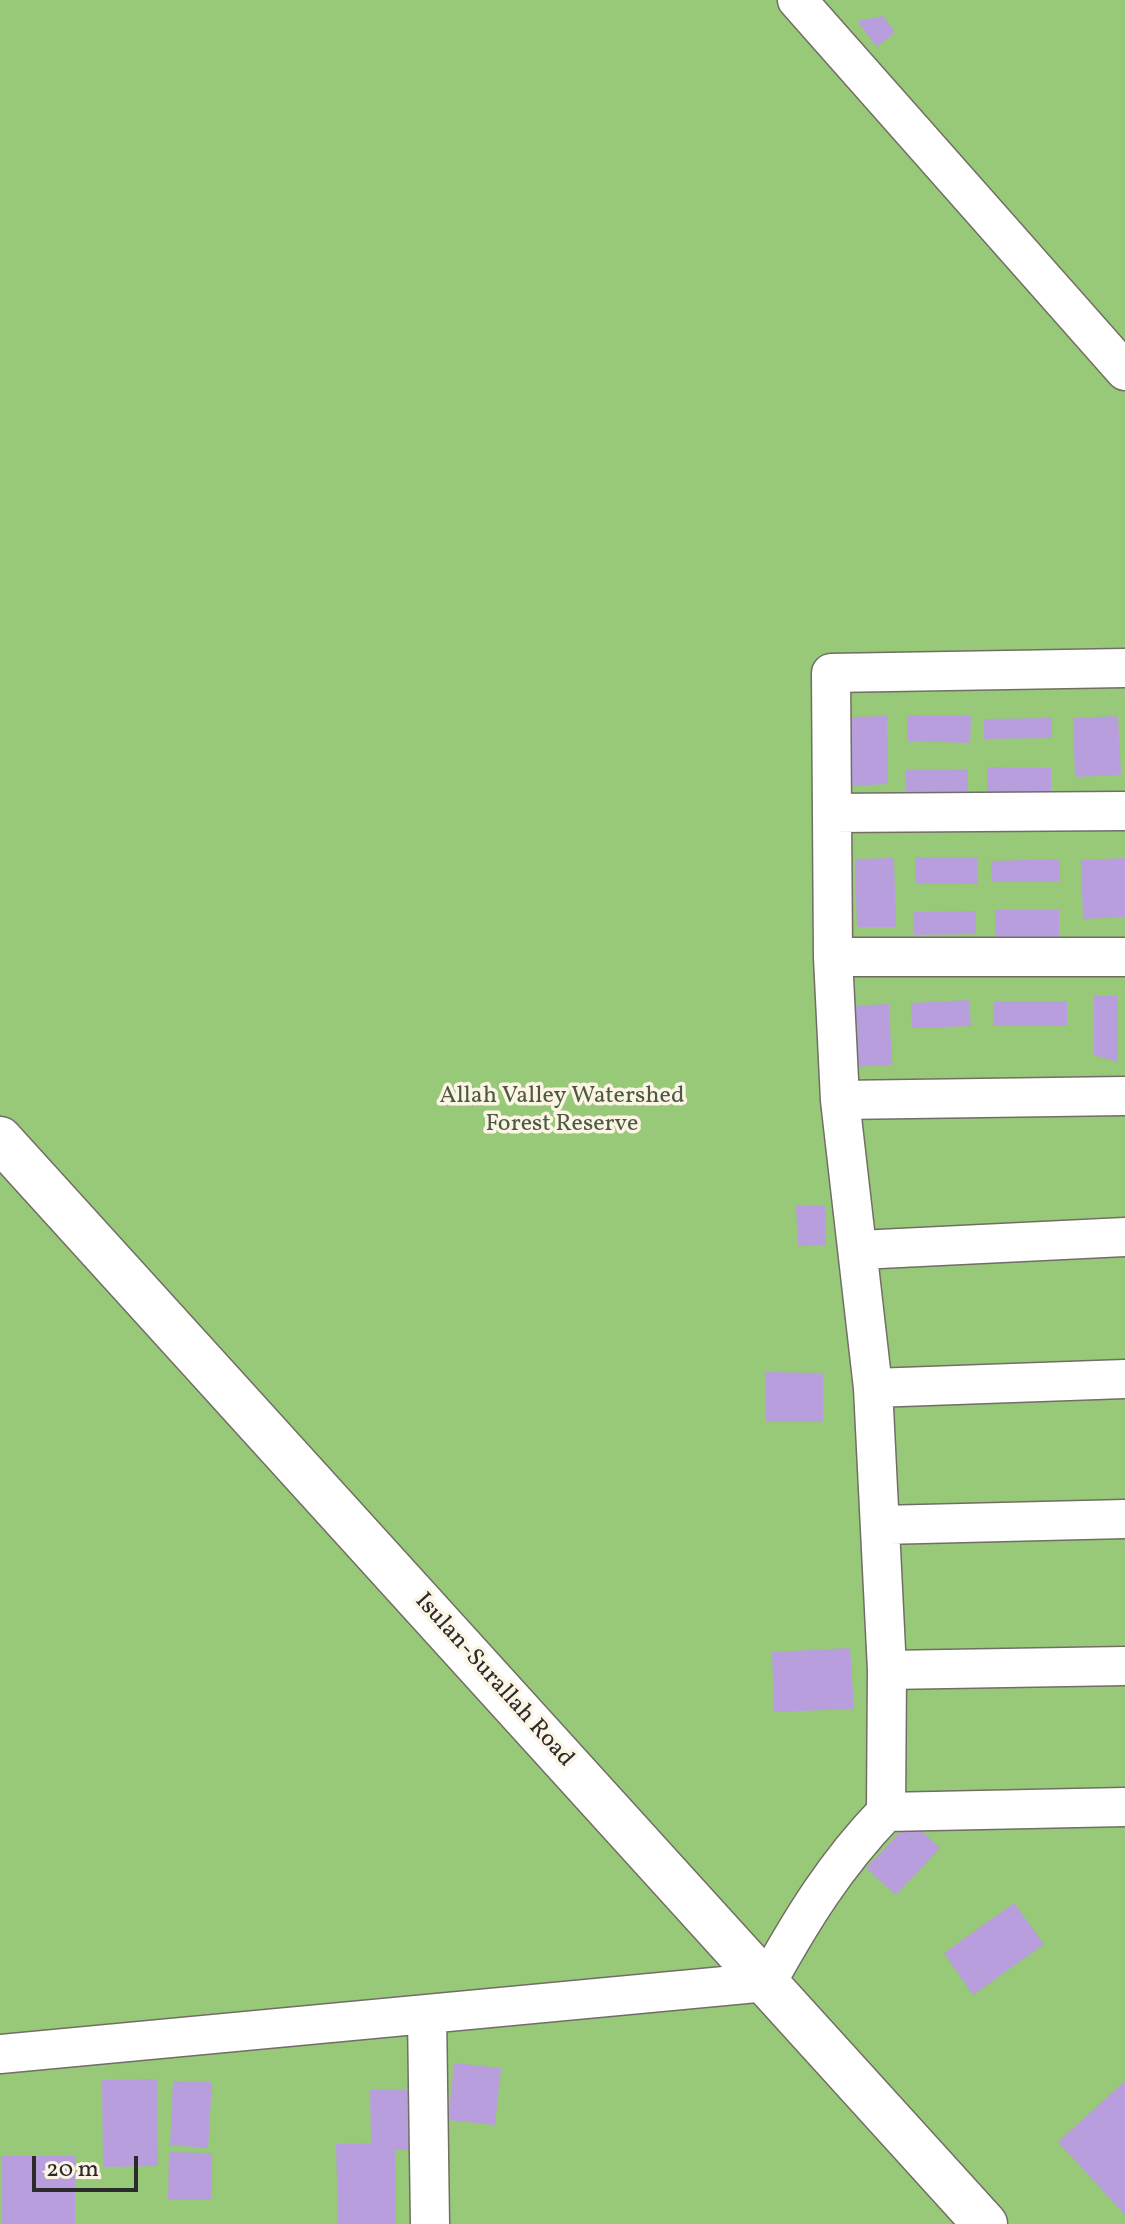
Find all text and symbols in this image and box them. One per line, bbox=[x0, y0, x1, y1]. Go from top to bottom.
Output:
park label: Allah Valley Watershed Forest Reserve bbox=[440, 1084, 684, 1140]
street label: Isulan-Surallah Road bbox=[407, 1588, 579, 1774]
scale bar bbox=[36, 2140, 142, 2190]
text: 20 m bbox=[46, 2153, 99, 2187]

